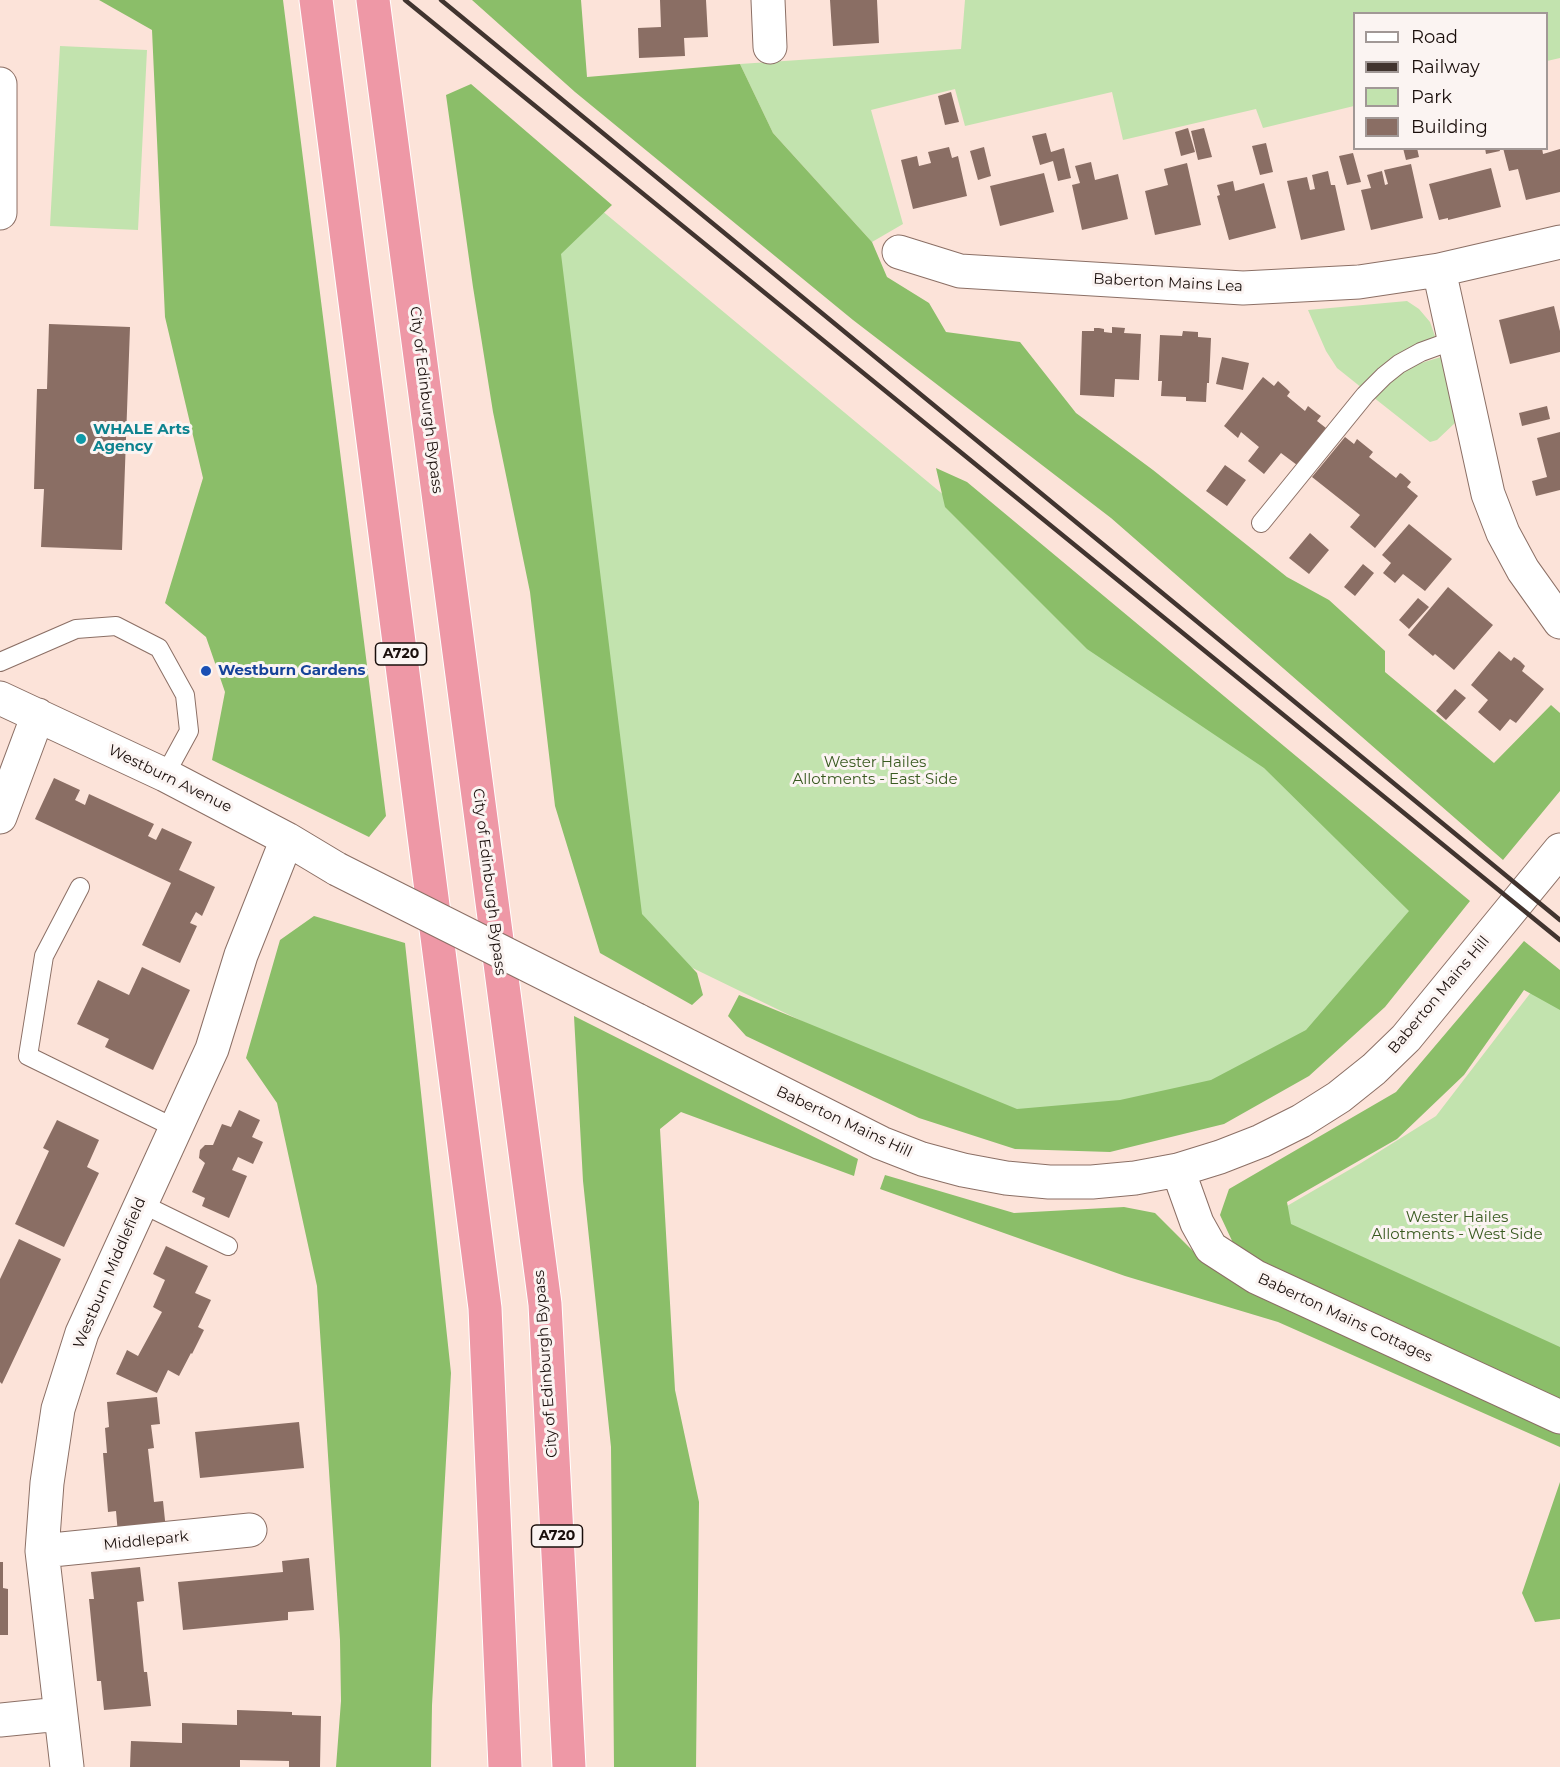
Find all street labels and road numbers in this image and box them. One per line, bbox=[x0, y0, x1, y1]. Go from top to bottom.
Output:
street label: Baberton Mains Lea bbox=[1093, 270, 1243, 296]
street label: City of Edinburgh Bypass bbox=[406, 305, 446, 495]
road number: A720 bbox=[376, 643, 426, 665]
street label: Westburn Avenue bbox=[105, 741, 235, 817]
street label: City of Edinburgh Bypass bbox=[469, 787, 509, 977]
street label: Baberton Mains Hill bbox=[1385, 933, 1493, 1057]
street label: Baberton Mains Hill bbox=[773, 1083, 915, 1161]
street label: Westburn Middlefield bbox=[70, 1195, 150, 1351]
street label: City of Edinburgh Bypass bbox=[530, 1269, 562, 1459]
street label: Baberton Mains Cottages bbox=[1255, 1270, 1435, 1366]
road number: A720 bbox=[532, 1525, 582, 1547]
street label: Middlepark bbox=[102, 1528, 190, 1554]

